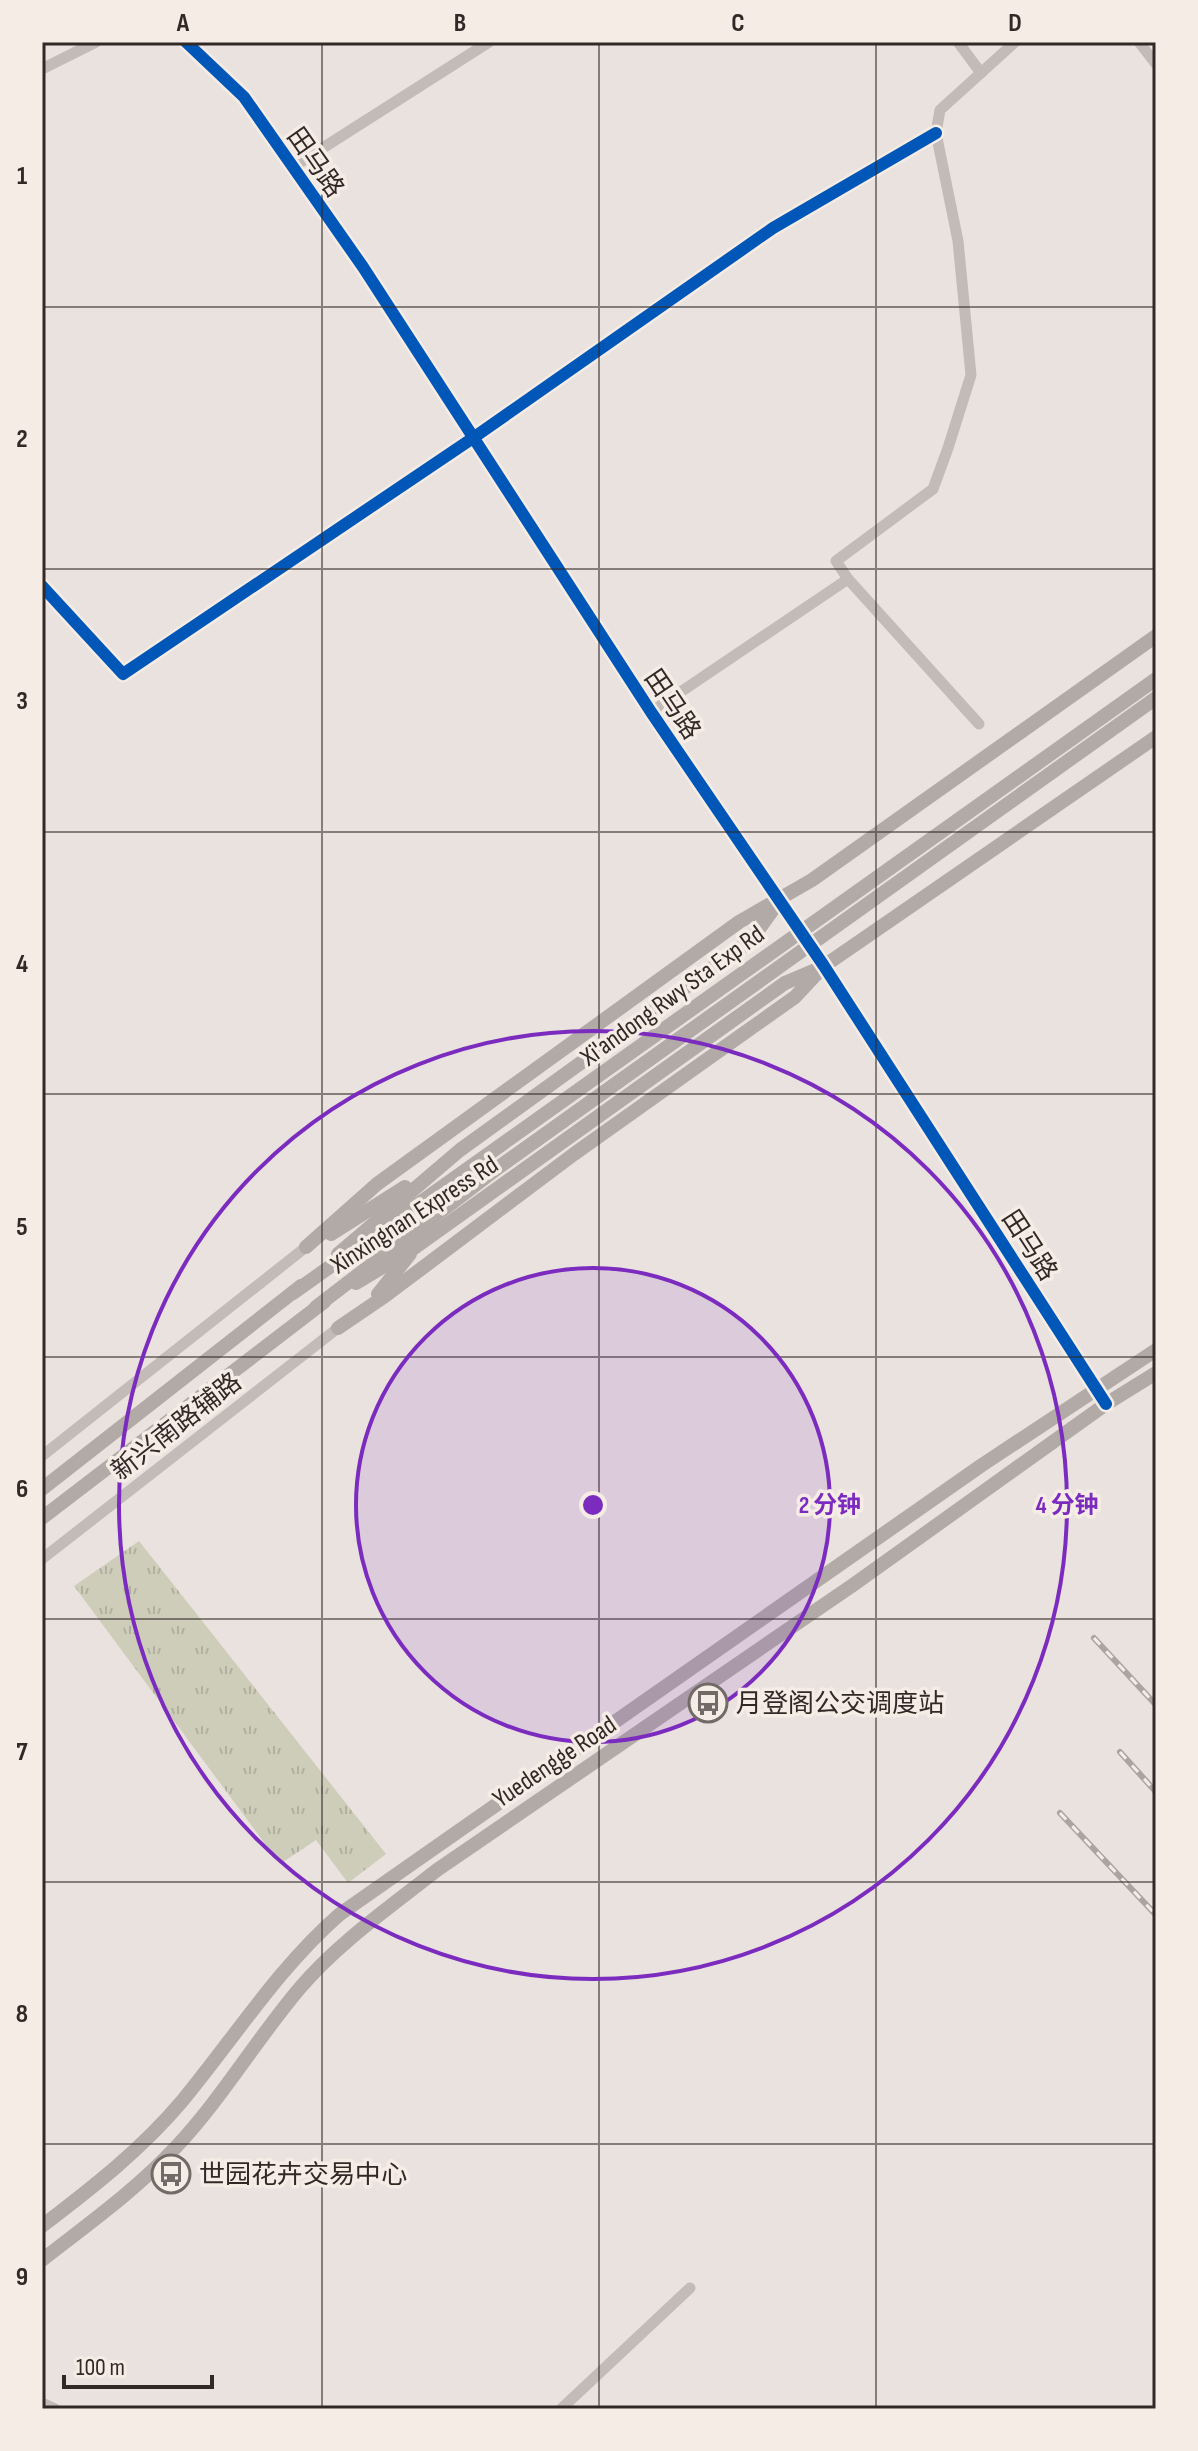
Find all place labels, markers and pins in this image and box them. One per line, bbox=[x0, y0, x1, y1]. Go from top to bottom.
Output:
centre of rings bbox=[579, 1491, 607, 1519]
bus stop icon: 月登阁公交调度站 bbox=[687, 1682, 729, 1724]
place label: 月登阁公交调度站 bbox=[736, 1689, 944, 1720]
bus stop icon: 世园花卉交易中心 bbox=[150, 2153, 192, 2195]
place label: 世园花卉交易中心 bbox=[199, 2160, 407, 2191]

